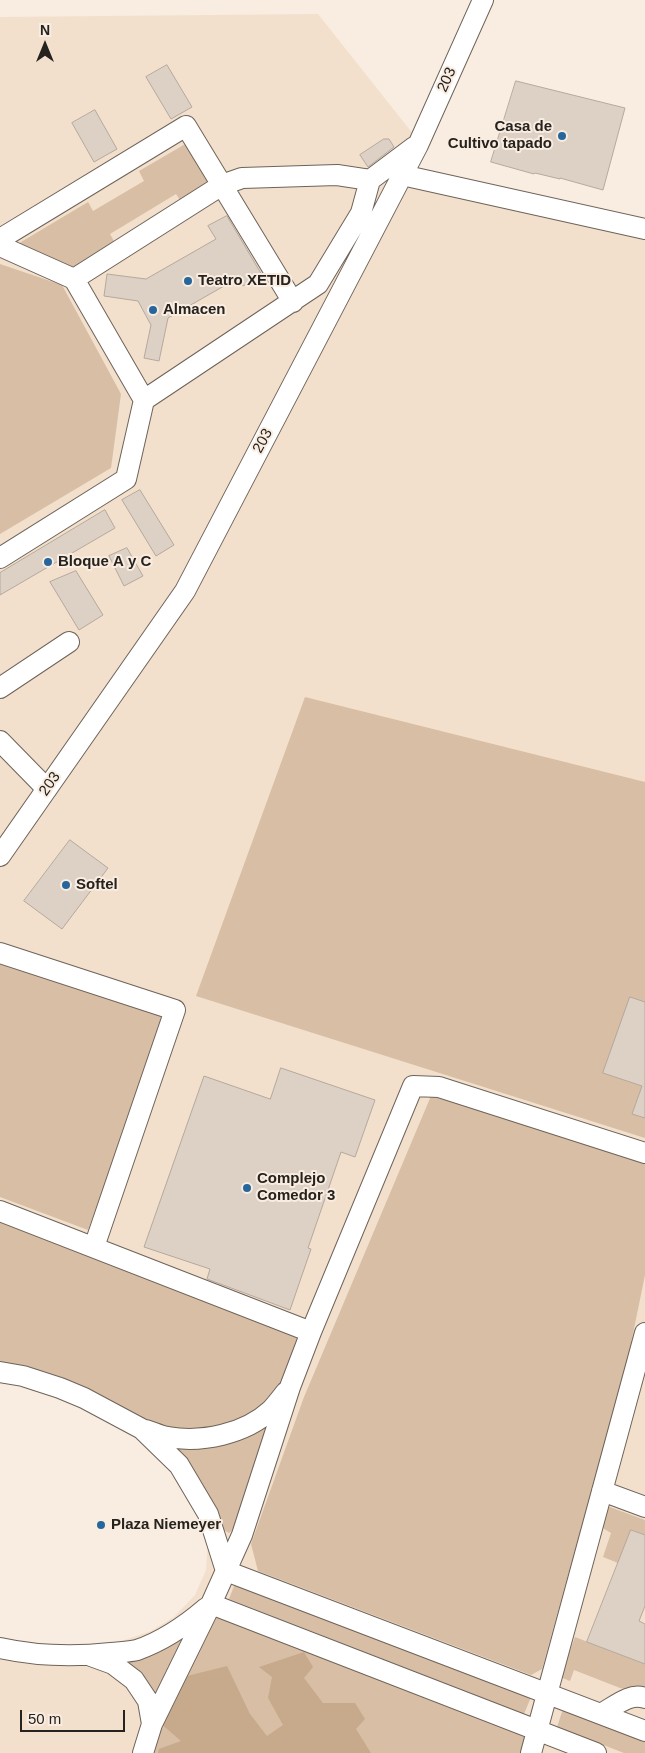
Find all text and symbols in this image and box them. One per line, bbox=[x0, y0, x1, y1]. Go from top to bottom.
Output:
north arrow bbox=[20, 20, 70, 70]
text: N bbox=[40, 22, 50, 38]
street label: 203 bbox=[434, 65, 460, 95]
place label: Casa de Cultivo tapado bbox=[448, 118, 552, 153]
marker: Casa de Cultivo tapado bbox=[556, 130, 568, 142]
place label: Teatro XETID bbox=[198, 272, 291, 290]
marker: Teatro XETID bbox=[182, 275, 194, 287]
place label: Almacen bbox=[163, 301, 226, 319]
marker: Almacen bbox=[147, 304, 159, 316]
street label: 203 bbox=[249, 426, 277, 456]
place label: Bloque A y C bbox=[58, 553, 151, 571]
marker: Bloque A y C bbox=[42, 556, 54, 568]
street label: 203 bbox=[35, 769, 65, 799]
place label: Softel bbox=[76, 876, 118, 894]
marker: Softel bbox=[60, 879, 72, 891]
place label: Complejo Comedor 3 bbox=[257, 1170, 335, 1205]
marker: Complejo Comedor 3 bbox=[241, 1182, 253, 1194]
place label: Plaza Niemeyer bbox=[111, 1516, 221, 1534]
marker: Plaza Niemeyer bbox=[95, 1519, 107, 1531]
scale bar bbox=[22, 1700, 128, 1732]
text: 50 m bbox=[28, 1710, 61, 1727]

